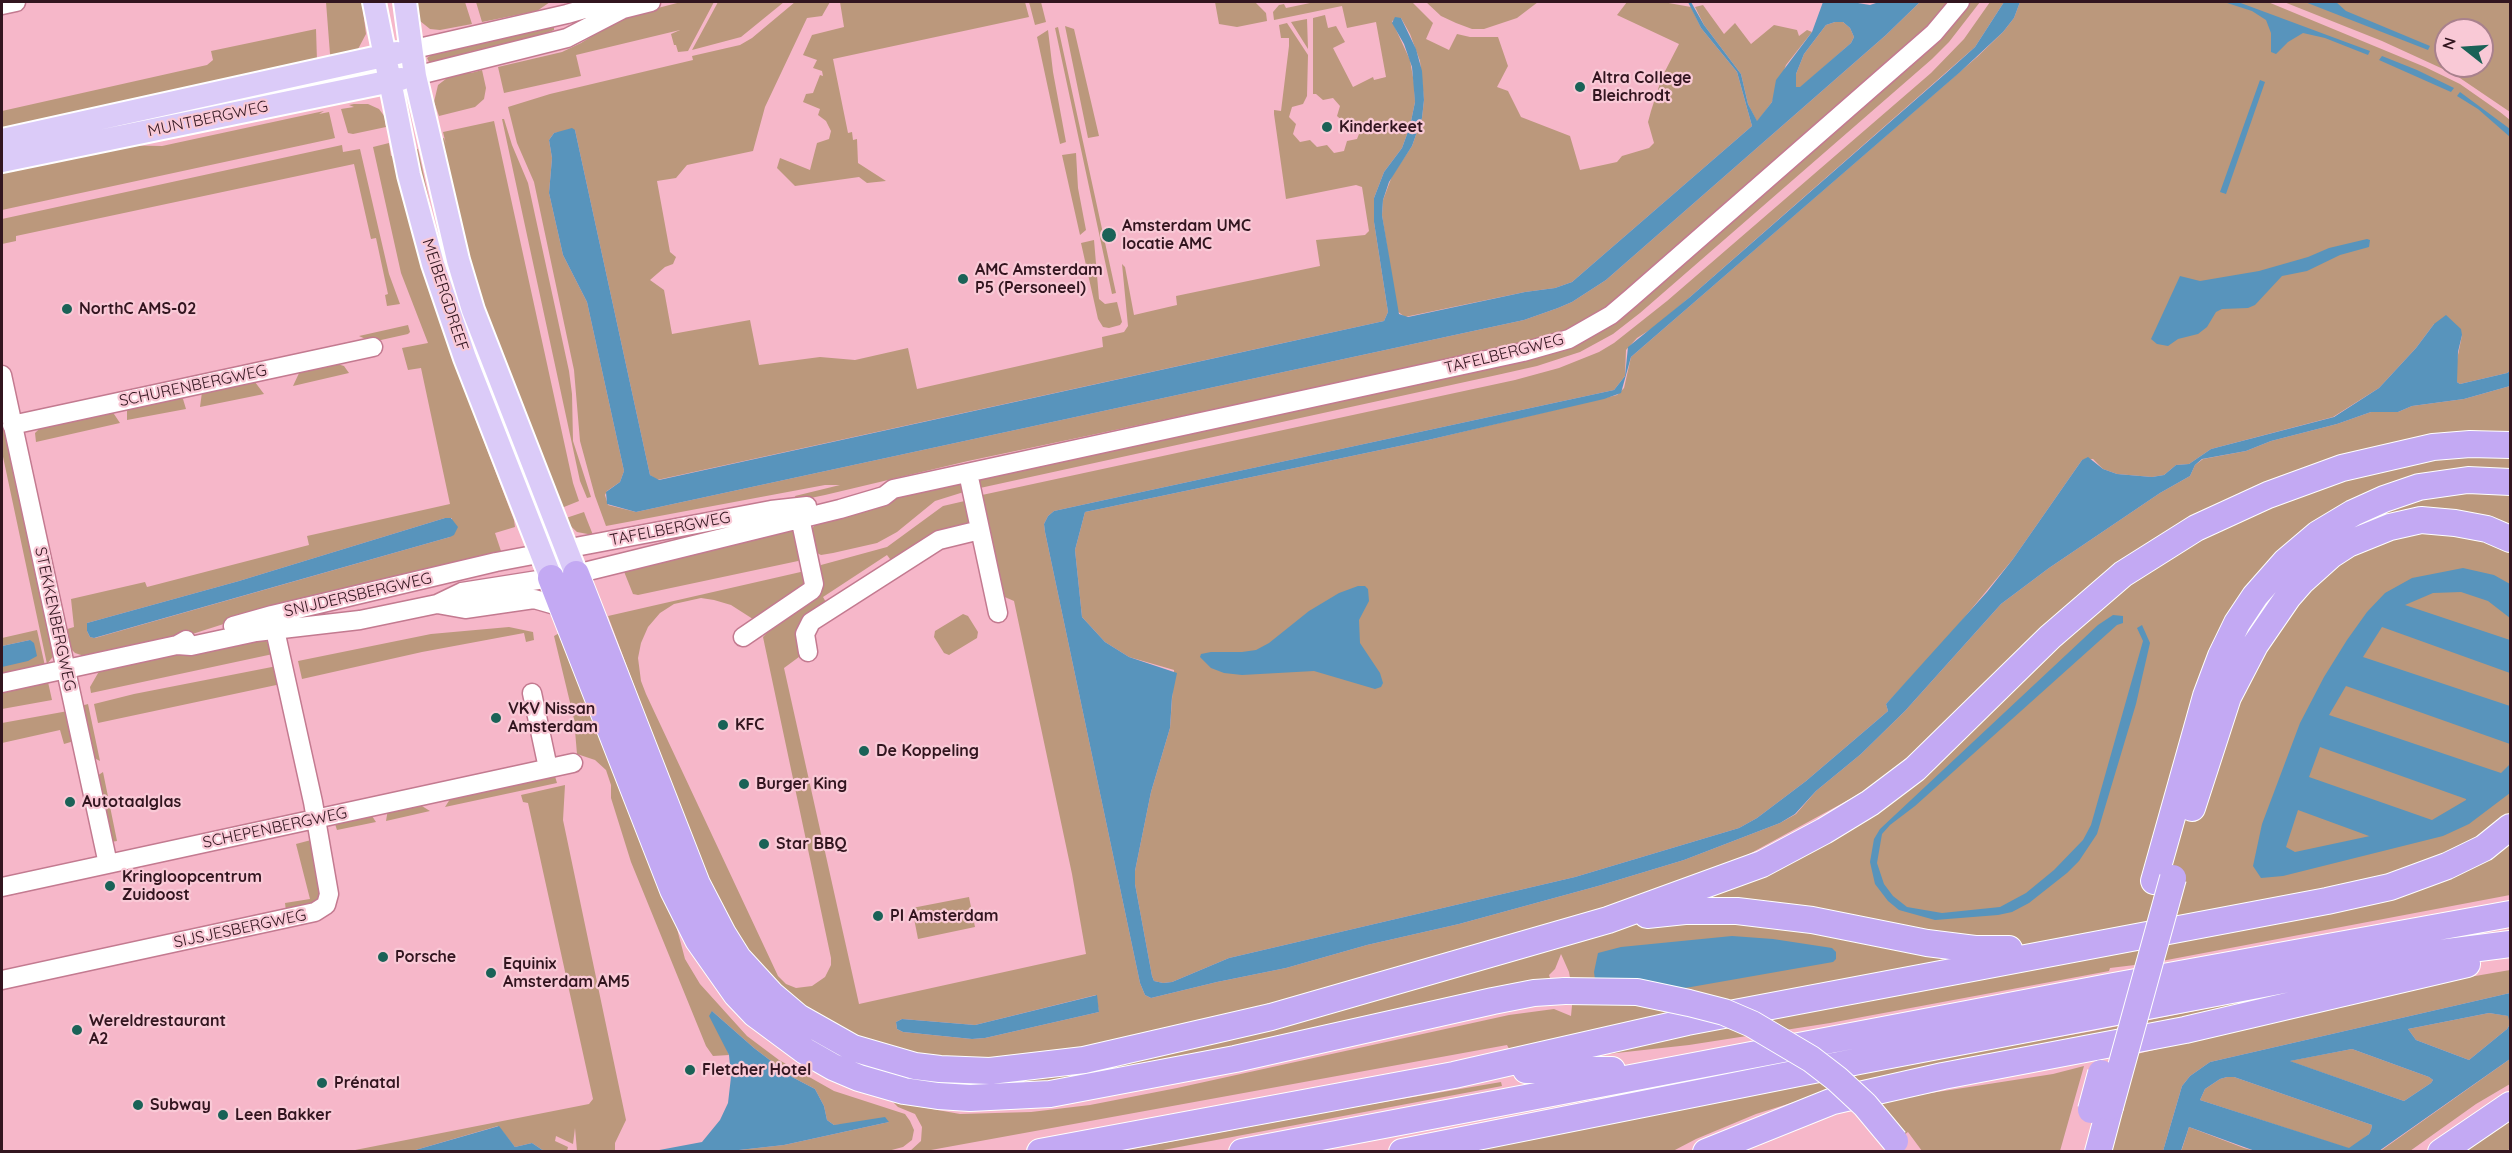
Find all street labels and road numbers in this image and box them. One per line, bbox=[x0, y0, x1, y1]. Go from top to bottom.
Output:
street label: MUNTBERGWEG bbox=[146, 97, 270, 141]
street label: MEIBERGDREEF bbox=[418, 236, 472, 354]
street label: TAFELBERGWEG bbox=[1442, 330, 1566, 378]
street label: SCHURENBERGWEG bbox=[117, 361, 269, 411]
street label: TAFELBERGWEG bbox=[608, 508, 732, 550]
street label: STEKKENBERGWEG bbox=[30, 545, 80, 693]
street label: SNIJDERSBERGWEG bbox=[282, 569, 434, 621]
street label: SCHEPENBERGWEG bbox=[201, 803, 349, 853]
street label: SIJSJESBERGWEG bbox=[172, 906, 308, 952]

